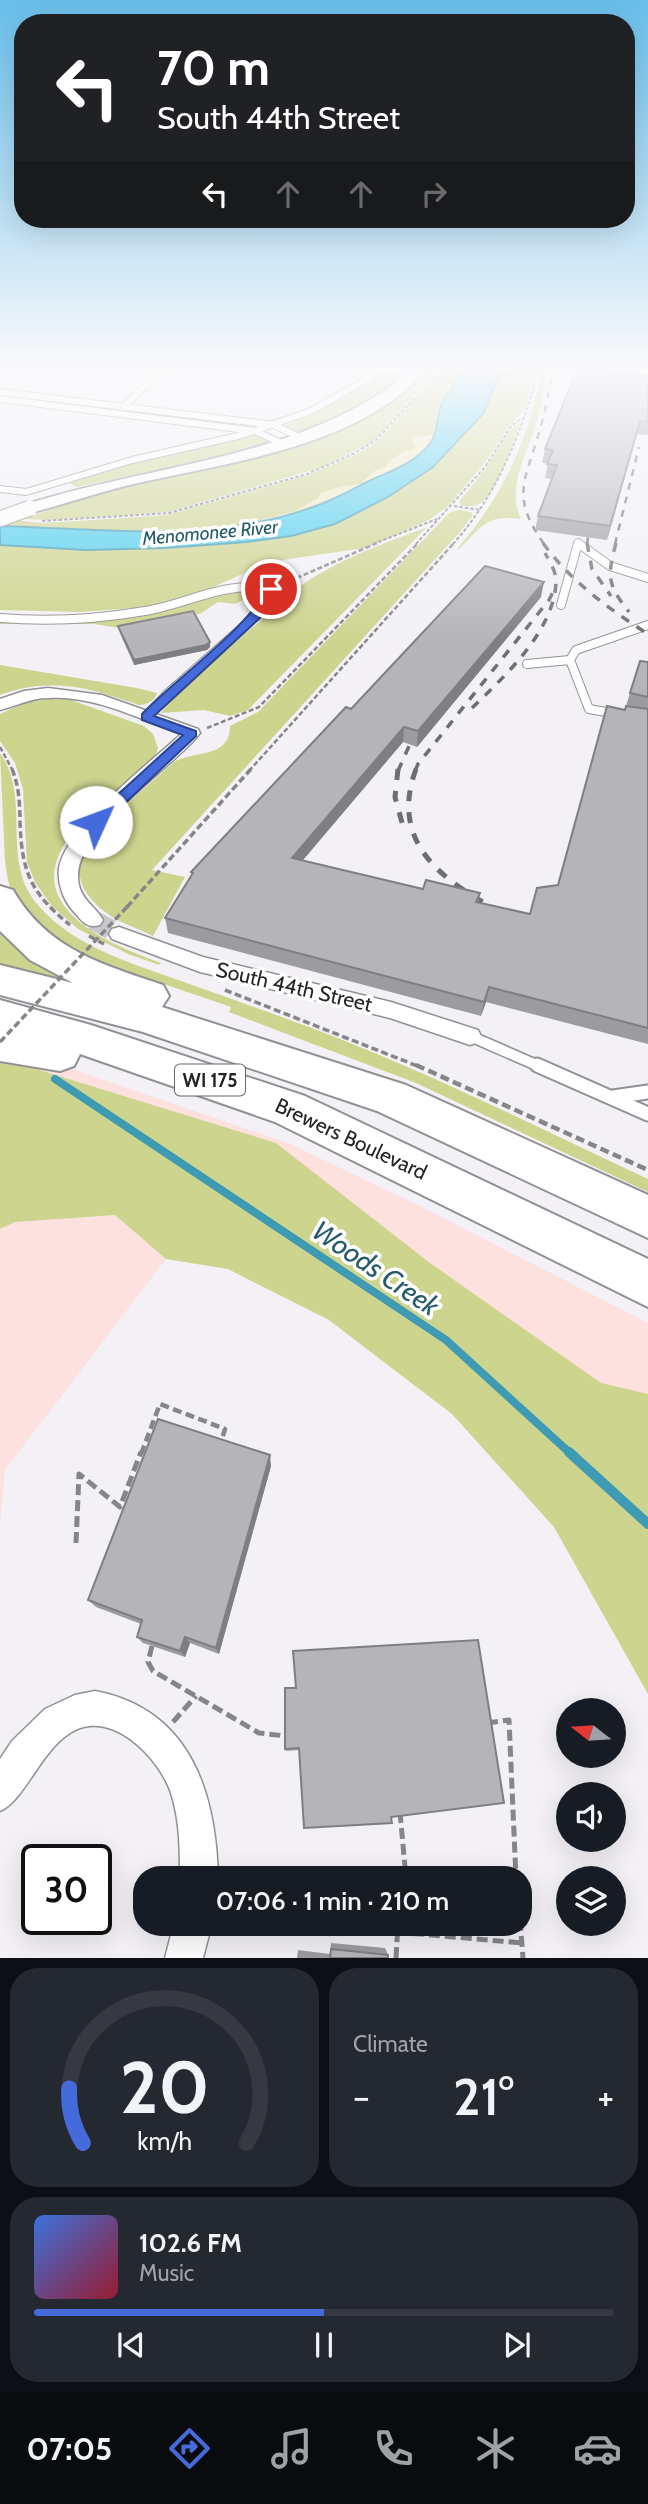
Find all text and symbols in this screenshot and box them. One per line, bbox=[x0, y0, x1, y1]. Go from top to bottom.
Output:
text: 70 m bbox=[157, 38, 270, 97]
icon: left bbox=[42, 42, 133, 133]
text: South 44th Street bbox=[157, 98, 400, 137]
icon: left bbox=[196, 175, 234, 213]
icon: ahead bbox=[269, 175, 307, 213]
icon: ahead bbox=[342, 175, 380, 213]
icon: right bbox=[415, 175, 453, 213]
water label: Menomonee River bbox=[140, 515, 280, 550]
pin bbox=[241, 559, 301, 619]
icon: arrive bbox=[252, 570, 290, 608]
position arrow bbox=[59, 785, 133, 859]
street label: South 44th Street bbox=[214, 956, 375, 1017]
road number: WI 175 bbox=[175, 1064, 245, 1096]
street label: Brewers Boulevard bbox=[271, 1092, 431, 1185]
water label: Woods Creek bbox=[306, 1213, 447, 1323]
north arrow bbox=[556, 1698, 626, 1768]
map controls bbox=[556, 1698, 626, 1936]
button: sound bbox=[556, 1782, 626, 1852]
speed limit sign: 30 bbox=[21, 1844, 112, 1935]
button: layers bbox=[556, 1866, 626, 1936]
text: 07:06 · 1 min · 210 m bbox=[216, 1885, 449, 1917]
text: Climate bbox=[353, 2030, 428, 2058]
text: 20 bbox=[120, 2044, 209, 2132]
text: 21° bbox=[453, 2065, 514, 2128]
text: − bbox=[353, 2073, 370, 2120]
text: + bbox=[597, 2073, 614, 2120]
text: km/h bbox=[137, 2126, 192, 2156]
text: 102.6 FM bbox=[139, 2227, 242, 2259]
text: Music bbox=[139, 2259, 194, 2287]
icon: previous bbox=[112, 2326, 150, 2364]
icon: pause bbox=[305, 2326, 343, 2364]
icon: next bbox=[498, 2326, 536, 2364]
icon: directions bbox=[165, 2424, 214, 2473]
icon: music bbox=[267, 2424, 316, 2473]
icon: phone bbox=[369, 2424, 418, 2473]
icon: climate bbox=[471, 2424, 520, 2473]
icon: car bbox=[573, 2424, 622, 2473]
text: 07:05 bbox=[26, 2429, 112, 2468]

